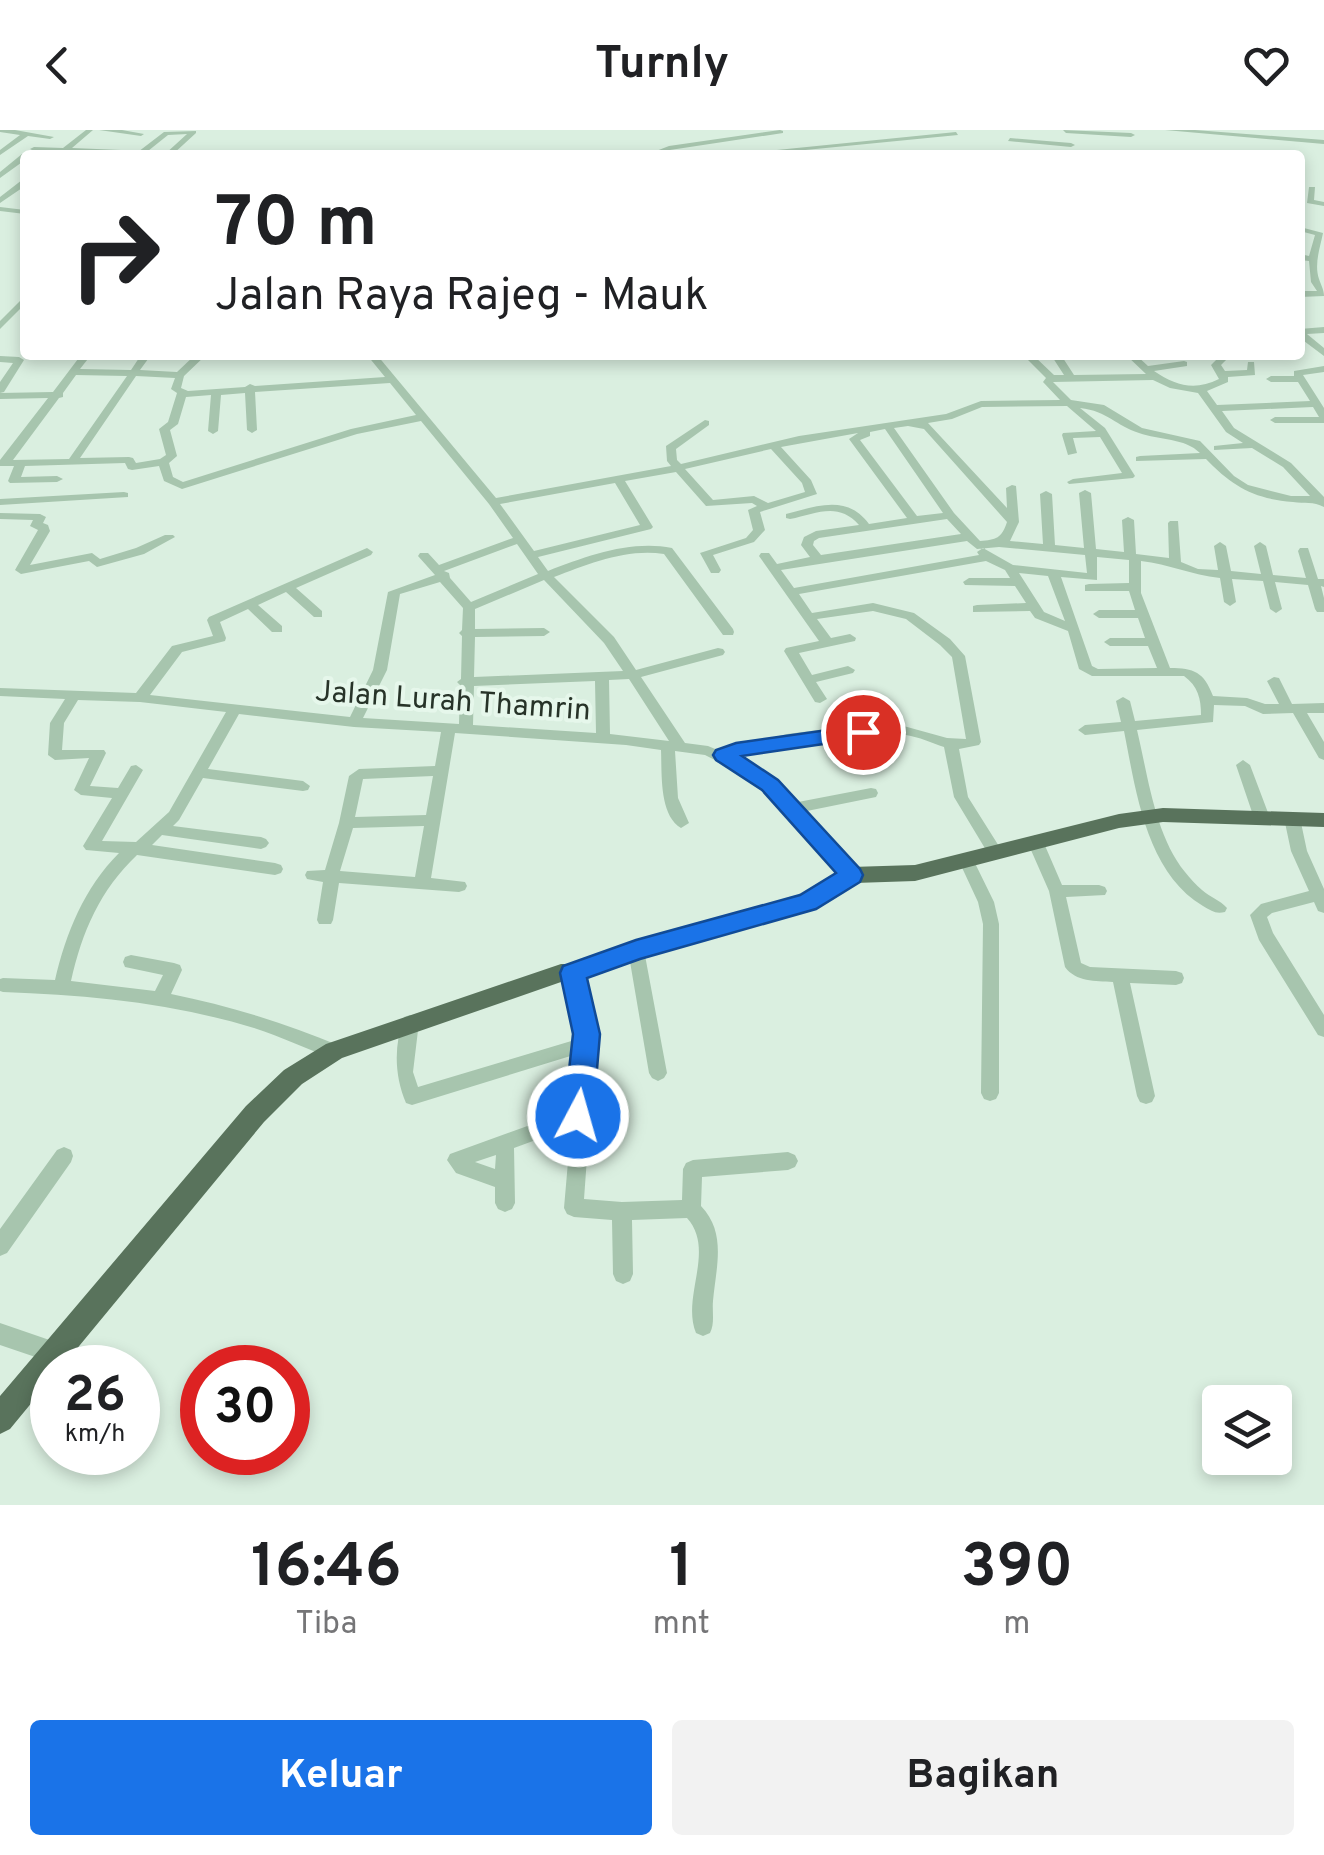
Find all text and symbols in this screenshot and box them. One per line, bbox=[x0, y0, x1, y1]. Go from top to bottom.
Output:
text: Turnly bbox=[595, 37, 729, 94]
icon: back bbox=[30, 38, 85, 93]
icon: heart bbox=[1239, 38, 1294, 93]
text: 70 m bbox=[215, 182, 378, 271]
icon: right bbox=[50, 190, 180, 320]
text: Jalan Raya Rajeg - Mauk bbox=[215, 269, 709, 326]
street label: Jalan Lurah Thamrin bbox=[314, 674, 592, 731]
pin bbox=[821, 690, 906, 775]
icon: arrive bbox=[836, 705, 891, 760]
position arrow bbox=[526, 1064, 630, 1168]
speed limit sign: 30 bbox=[180, 1345, 310, 1475]
text: 26 bbox=[64, 1366, 126, 1429]
map controls bbox=[1202, 1385, 1292, 1475]
button: layers bbox=[1202, 1385, 1292, 1475]
text: km/h bbox=[65, 1419, 125, 1451]
text: 16:46 bbox=[251, 1532, 402, 1608]
text: 1 bbox=[669, 1532, 693, 1608]
text: 390 bbox=[961, 1532, 1073, 1608]
text: Tiba bbox=[295, 1605, 357, 1645]
text: mnt bbox=[653, 1605, 710, 1645]
text: m bbox=[1003, 1605, 1030, 1645]
button: Keluar bbox=[30, 1720, 652, 1835]
button: Bagikan bbox=[672, 1720, 1294, 1835]

